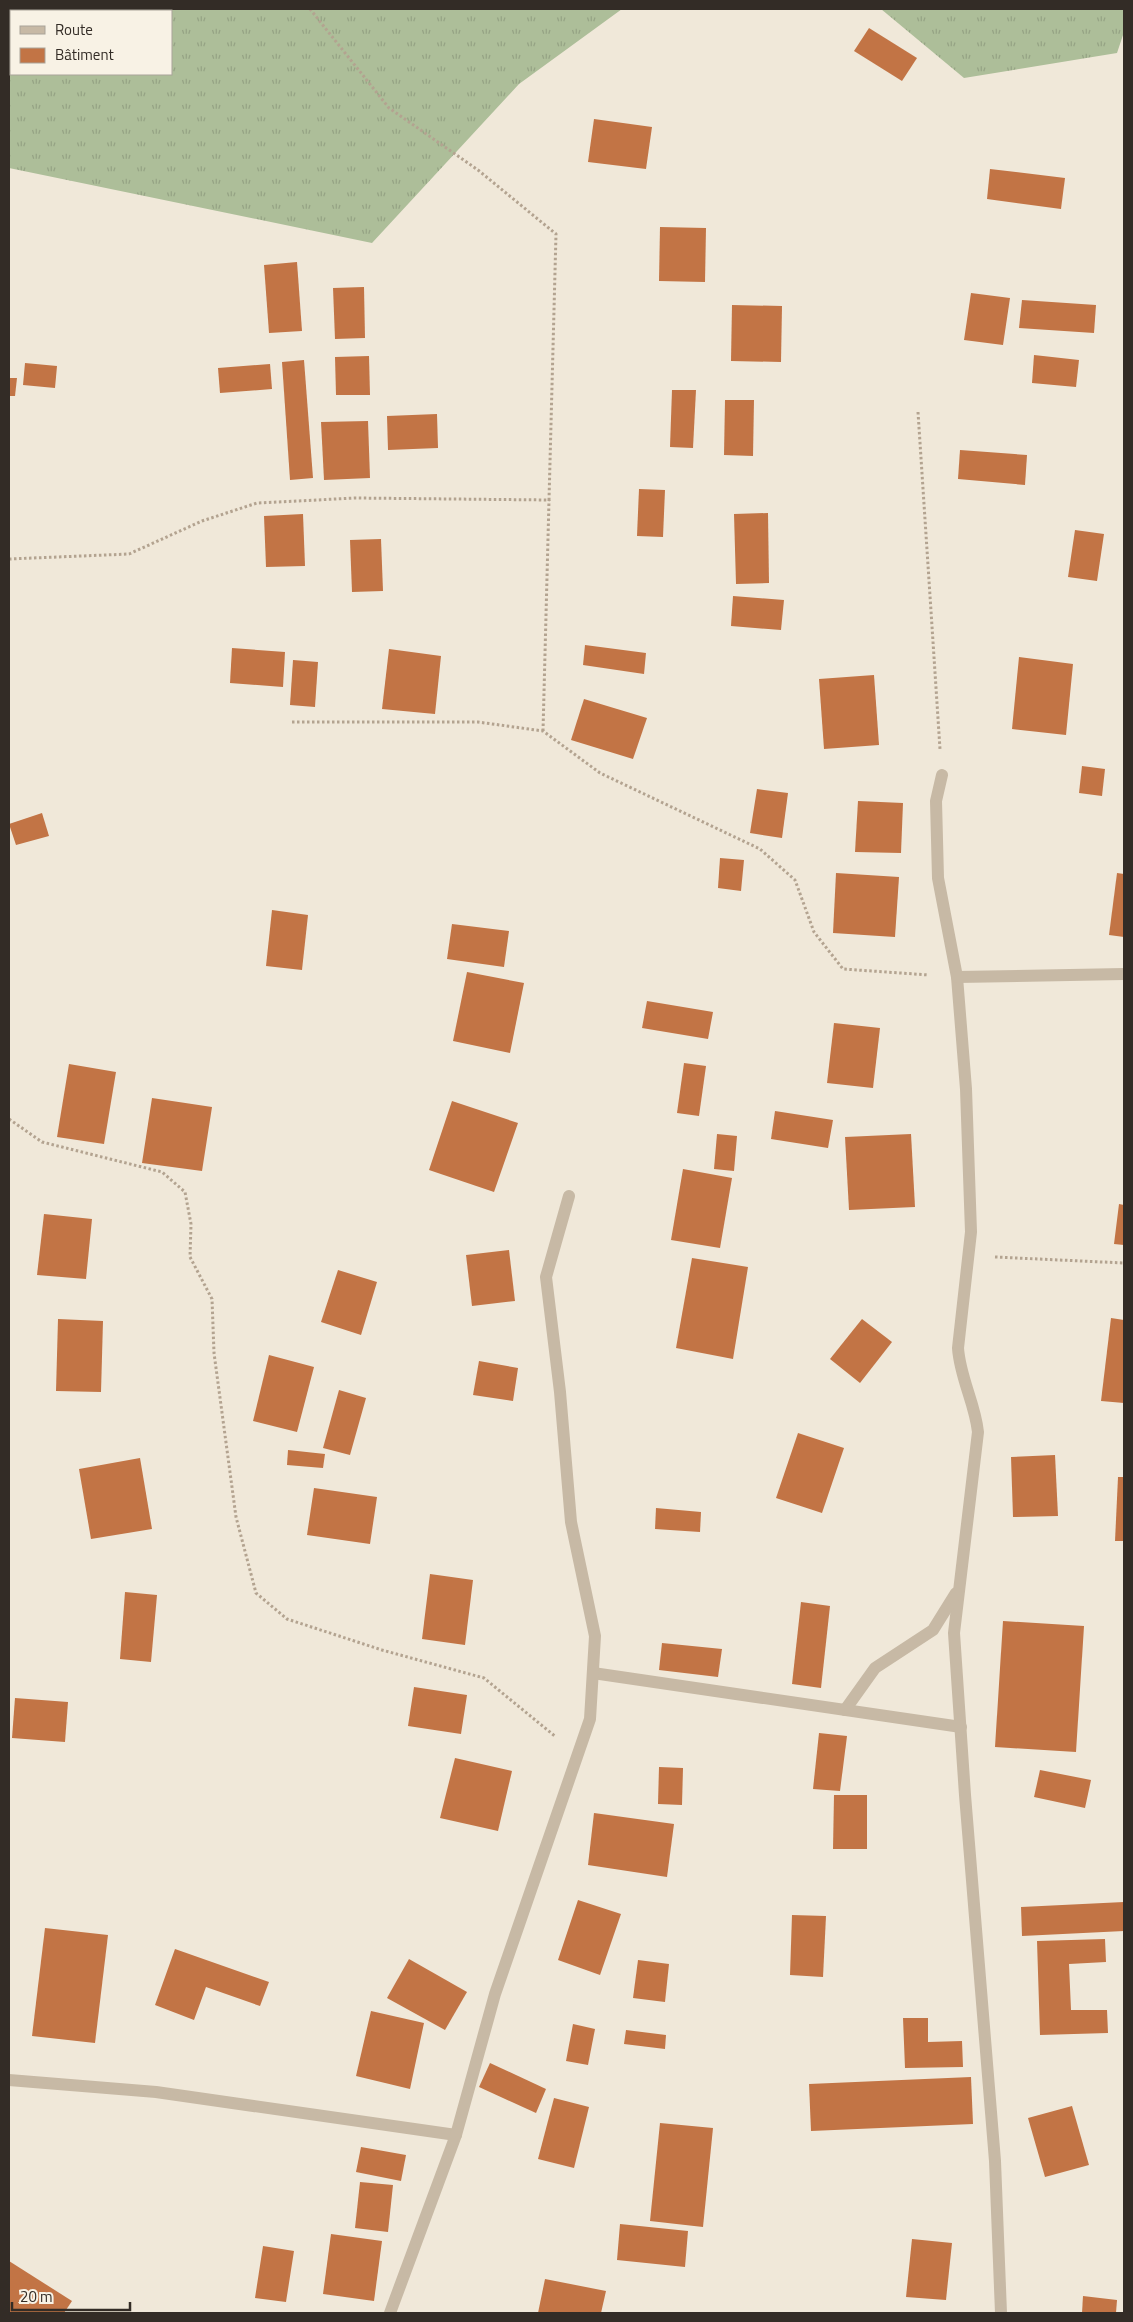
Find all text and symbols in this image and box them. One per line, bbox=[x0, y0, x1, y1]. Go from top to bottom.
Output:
legend bbox=[10, 10, 172, 75]
text: Route bbox=[55, 18, 93, 41]
text: Bâtiment bbox=[55, 43, 114, 66]
scale bar bbox=[12, 2280, 130, 2312]
text: 20 m bbox=[20, 2285, 53, 2308]

